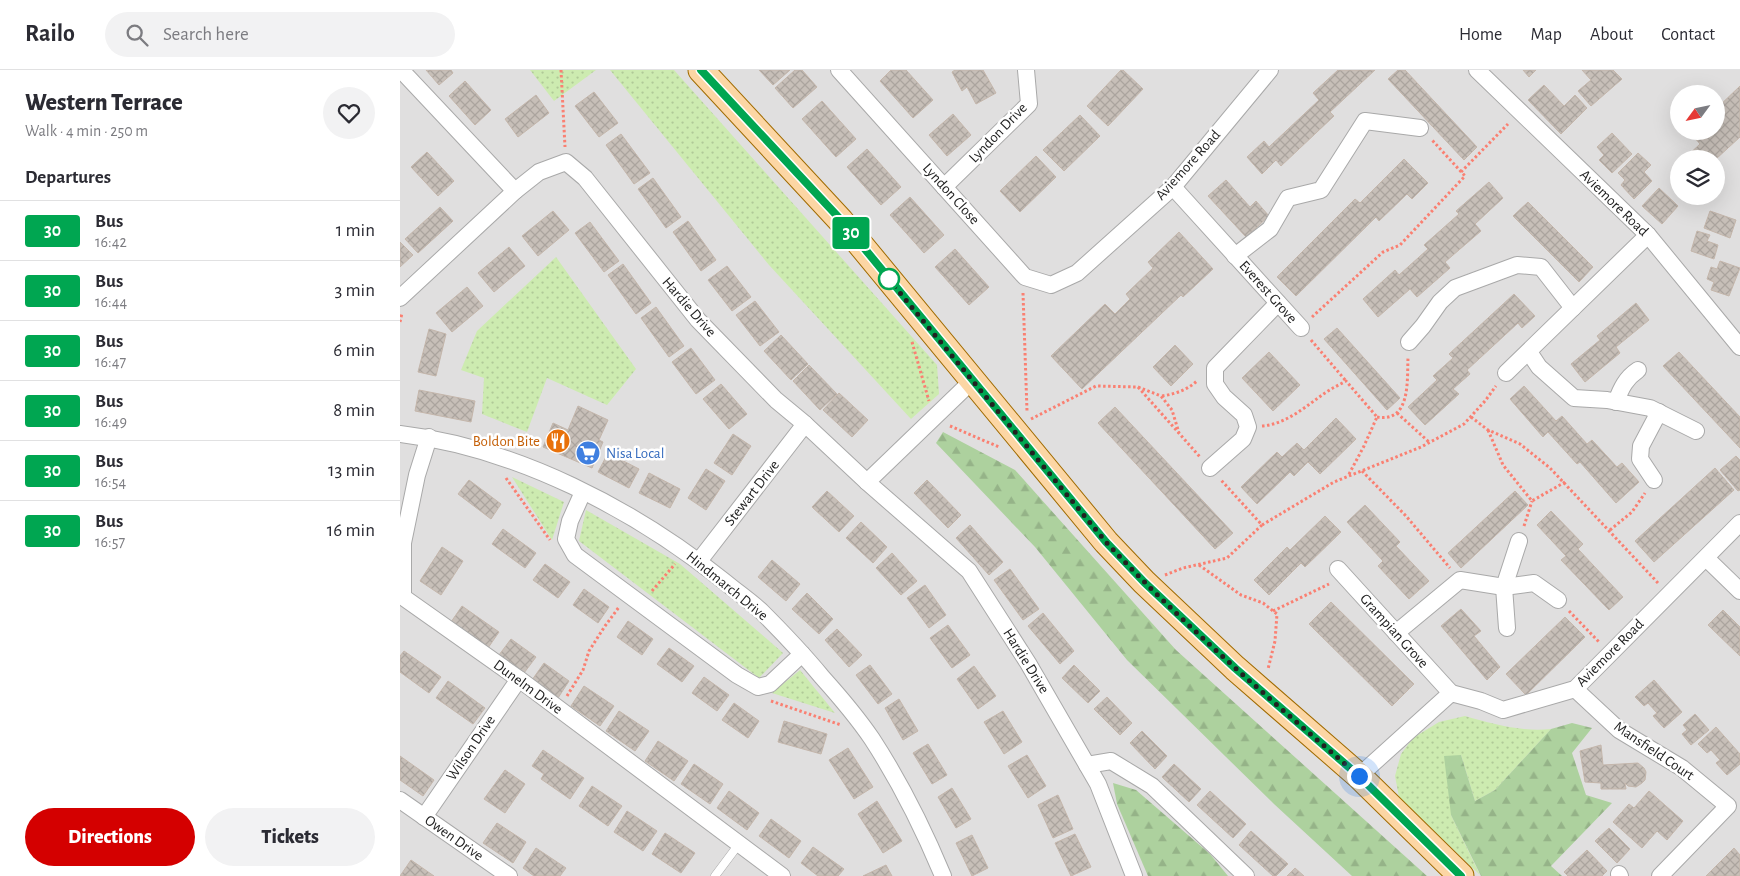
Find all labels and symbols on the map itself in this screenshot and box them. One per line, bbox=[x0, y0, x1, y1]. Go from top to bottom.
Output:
north arrow bbox=[1670, 85, 1725, 140]
street label: Lyndon Drive bbox=[966, 100, 1030, 166]
street label: Aviemore Road bbox=[1153, 127, 1223, 203]
street label: Lyndon Close bbox=[920, 161, 982, 228]
street label: Aviemore Road bbox=[1577, 167, 1651, 239]
line badge: 30 bbox=[828, 217, 874, 249]
street label: Everest Grove bbox=[1236, 258, 1300, 326]
unlabelled marker bbox=[878, 268, 900, 290]
street label: Hardie Drive bbox=[659, 274, 719, 340]
restaurant icon: Boldon Bite bbox=[545, 428, 571, 454]
place label: Boldon Bite bbox=[473, 434, 540, 449]
supermarket icon: Nisa Local bbox=[575, 440, 601, 466]
place label: Nisa Local bbox=[606, 446, 665, 461]
street label: Stewart Drive bbox=[722, 457, 782, 529]
street label: Hindmarch Drive bbox=[683, 549, 771, 623]
street label: Grampian Grove bbox=[1357, 591, 1431, 671]
street label: Aviemore Road bbox=[1573, 616, 1647, 690]
street label: Hardie Drive bbox=[1000, 626, 1052, 696]
street label: Dunelm Drive bbox=[491, 657, 565, 717]
street label: Wilson Drive bbox=[444, 713, 498, 783]
street label: Mansfield Court bbox=[1611, 719, 1697, 783]
your location bbox=[1347, 764, 1372, 789]
street label: Owen Drive bbox=[422, 812, 486, 864]

